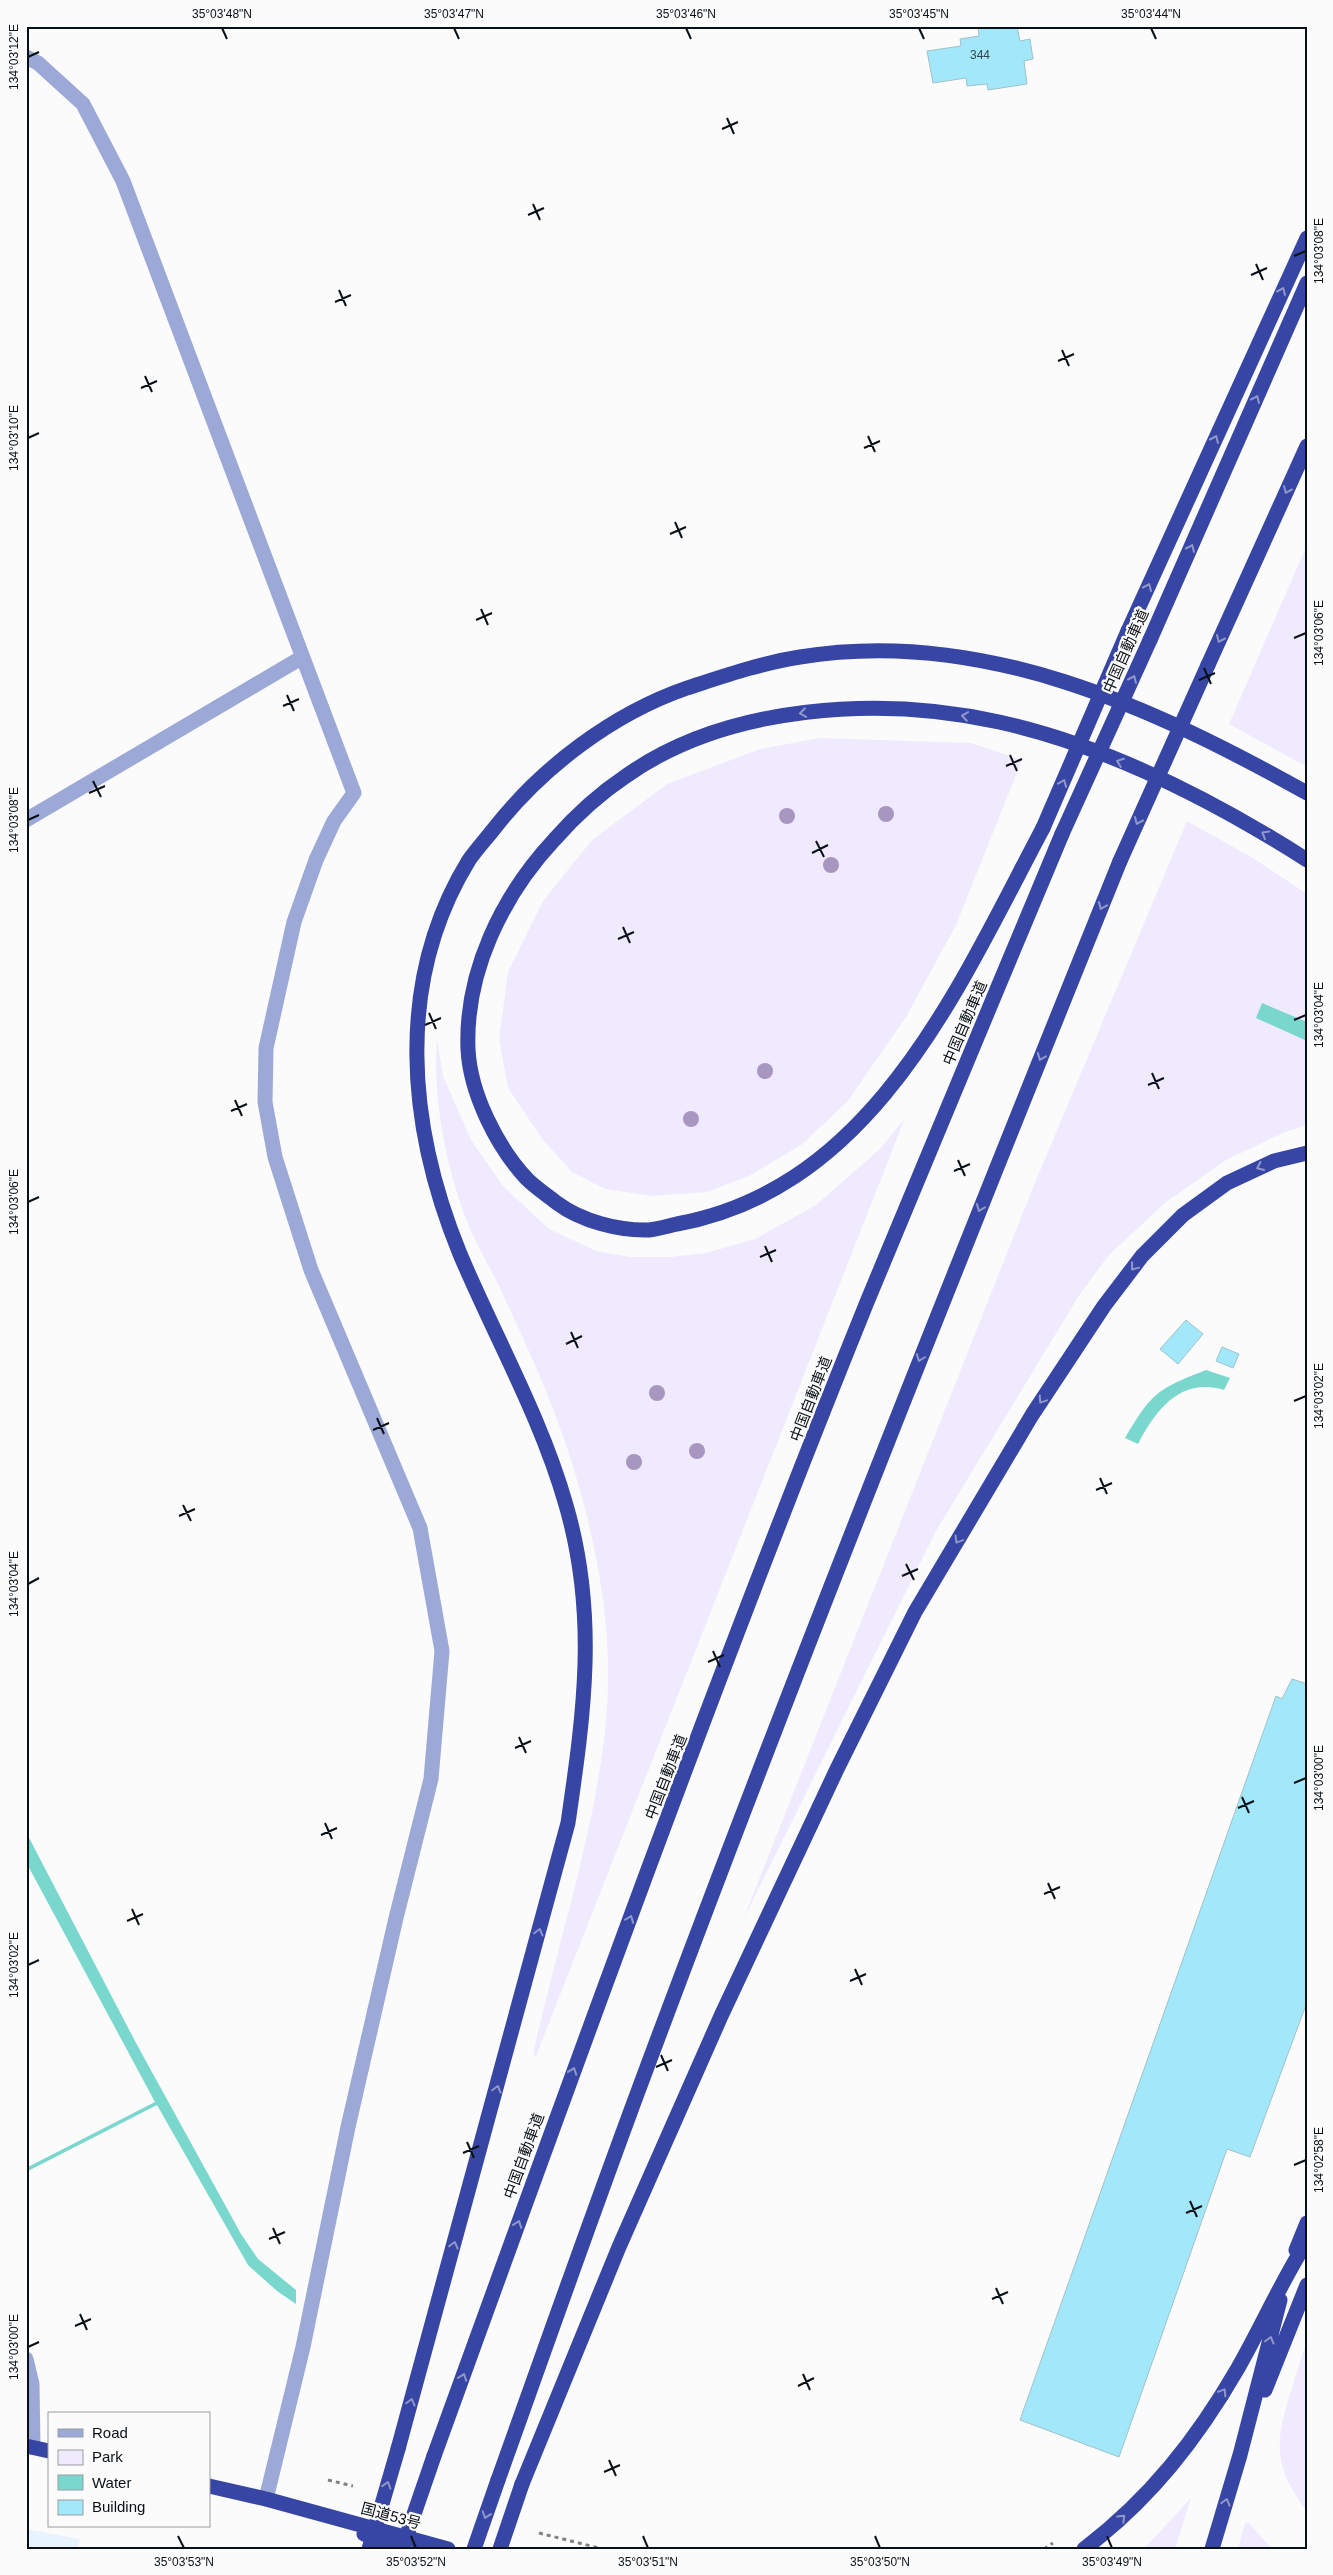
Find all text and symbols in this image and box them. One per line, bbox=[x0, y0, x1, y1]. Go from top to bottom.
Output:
text: 35°03'48"N bbox=[192, 7, 252, 21]
text: 35°03'47"N bbox=[424, 7, 484, 21]
text: 35°03'46"N bbox=[656, 7, 716, 21]
text: 35°03'45"N bbox=[889, 7, 949, 21]
text: 35°03'44"N bbox=[1121, 7, 1181, 21]
text: 134°03'12"E bbox=[7, 24, 21, 90]
house number: 344 bbox=[970, 48, 990, 62]
text: 134°03'08"E bbox=[1312, 218, 1326, 284]
one-way arrow bbox=[1276, 287, 1286, 296]
one-way arrow bbox=[1250, 395, 1261, 404]
text: 134°03'10"E bbox=[7, 405, 21, 471]
one-way arrow bbox=[1209, 435, 1219, 444]
one-way arrow bbox=[1282, 485, 1293, 494]
one-way arrow bbox=[1185, 544, 1196, 553]
one-way arrow bbox=[1142, 583, 1152, 592]
text: 134°03'06"E bbox=[1312, 600, 1326, 666]
street label: 中国自動車道 bbox=[1099, 606, 1152, 695]
one-way arrow bbox=[1216, 634, 1226, 643]
one-way arrow bbox=[1127, 675, 1137, 684]
one-way arrow bbox=[798, 707, 806, 718]
one-way arrow bbox=[960, 712, 969, 722]
one-way arrow bbox=[1116, 758, 1125, 768]
one-way arrow bbox=[1056, 779, 1067, 788]
text: 134°03'08"E bbox=[7, 787, 21, 853]
one-way arrow bbox=[1133, 816, 1144, 825]
one-way arrow bbox=[1262, 831, 1271, 841]
one-way arrow bbox=[1097, 901, 1108, 910]
street label: 中国自動車道 bbox=[939, 978, 990, 1068]
text: 134°03'04"E bbox=[1312, 982, 1326, 1048]
one-way arrow bbox=[1037, 1052, 1047, 1061]
one-way arrow bbox=[1257, 1161, 1266, 1171]
text: 134°03'06"E bbox=[7, 1169, 21, 1235]
one-way arrow bbox=[976, 1203, 986, 1211]
one-way arrow bbox=[1131, 1261, 1140, 1270]
street label: 中国自動車道 bbox=[786, 1354, 835, 1444]
one-way arrow bbox=[916, 1354, 926, 1362]
text: 134°03'02"E bbox=[1312, 1363, 1326, 1429]
one-way arrow bbox=[1039, 1395, 1048, 1404]
one-way arrow bbox=[955, 1534, 965, 1543]
text: 134°03'04"E bbox=[7, 1551, 21, 1617]
street label: 中国自動車道 bbox=[641, 1732, 690, 1822]
text: 134°03'00"E bbox=[1312, 1745, 1326, 1811]
one-way arrow bbox=[624, 1915, 634, 1924]
one-way arrow bbox=[533, 1927, 544, 1936]
text: 134°03'02"E bbox=[7, 1932, 21, 1998]
one-way arrow bbox=[567, 2067, 577, 2076]
one-way arrow bbox=[491, 2085, 501, 2093]
street label: 中国自動車道 bbox=[500, 2111, 547, 2201]
text: 134°02'58"E bbox=[1312, 2127, 1326, 2193]
one-way arrow bbox=[512, 2220, 522, 2229]
one-way arrow bbox=[448, 2242, 458, 2250]
text: 134°03'00"E bbox=[7, 2314, 21, 2380]
one-way arrow bbox=[1264, 2336, 1274, 2344]
one-way arrow bbox=[457, 2373, 467, 2382]
one-way arrow bbox=[1217, 2388, 1226, 2397]
one-way arrow bbox=[405, 2398, 416, 2407]
legend bbox=[48, 2412, 210, 2528]
text: Road bbox=[92, 2424, 128, 2441]
text: Park bbox=[92, 2448, 123, 2465]
text: Water bbox=[92, 2474, 131, 2491]
one-way arrow bbox=[382, 2482, 392, 2490]
text: Building bbox=[92, 2498, 145, 2515]
one-way arrow bbox=[1220, 2498, 1230, 2507]
street label: 国道53号 bbox=[359, 2499, 423, 2532]
one-way arrow bbox=[482, 2510, 492, 2518]
one-way arrow bbox=[1117, 2515, 1126, 2524]
text: 35°03'53"N bbox=[154, 2555, 214, 2569]
text: 35°03'52"N bbox=[386, 2555, 446, 2569]
text: 35°03'51"N bbox=[618, 2555, 678, 2569]
text: 35°03'50"N bbox=[850, 2555, 910, 2569]
text: 35°03'49"N bbox=[1082, 2555, 1142, 2569]

